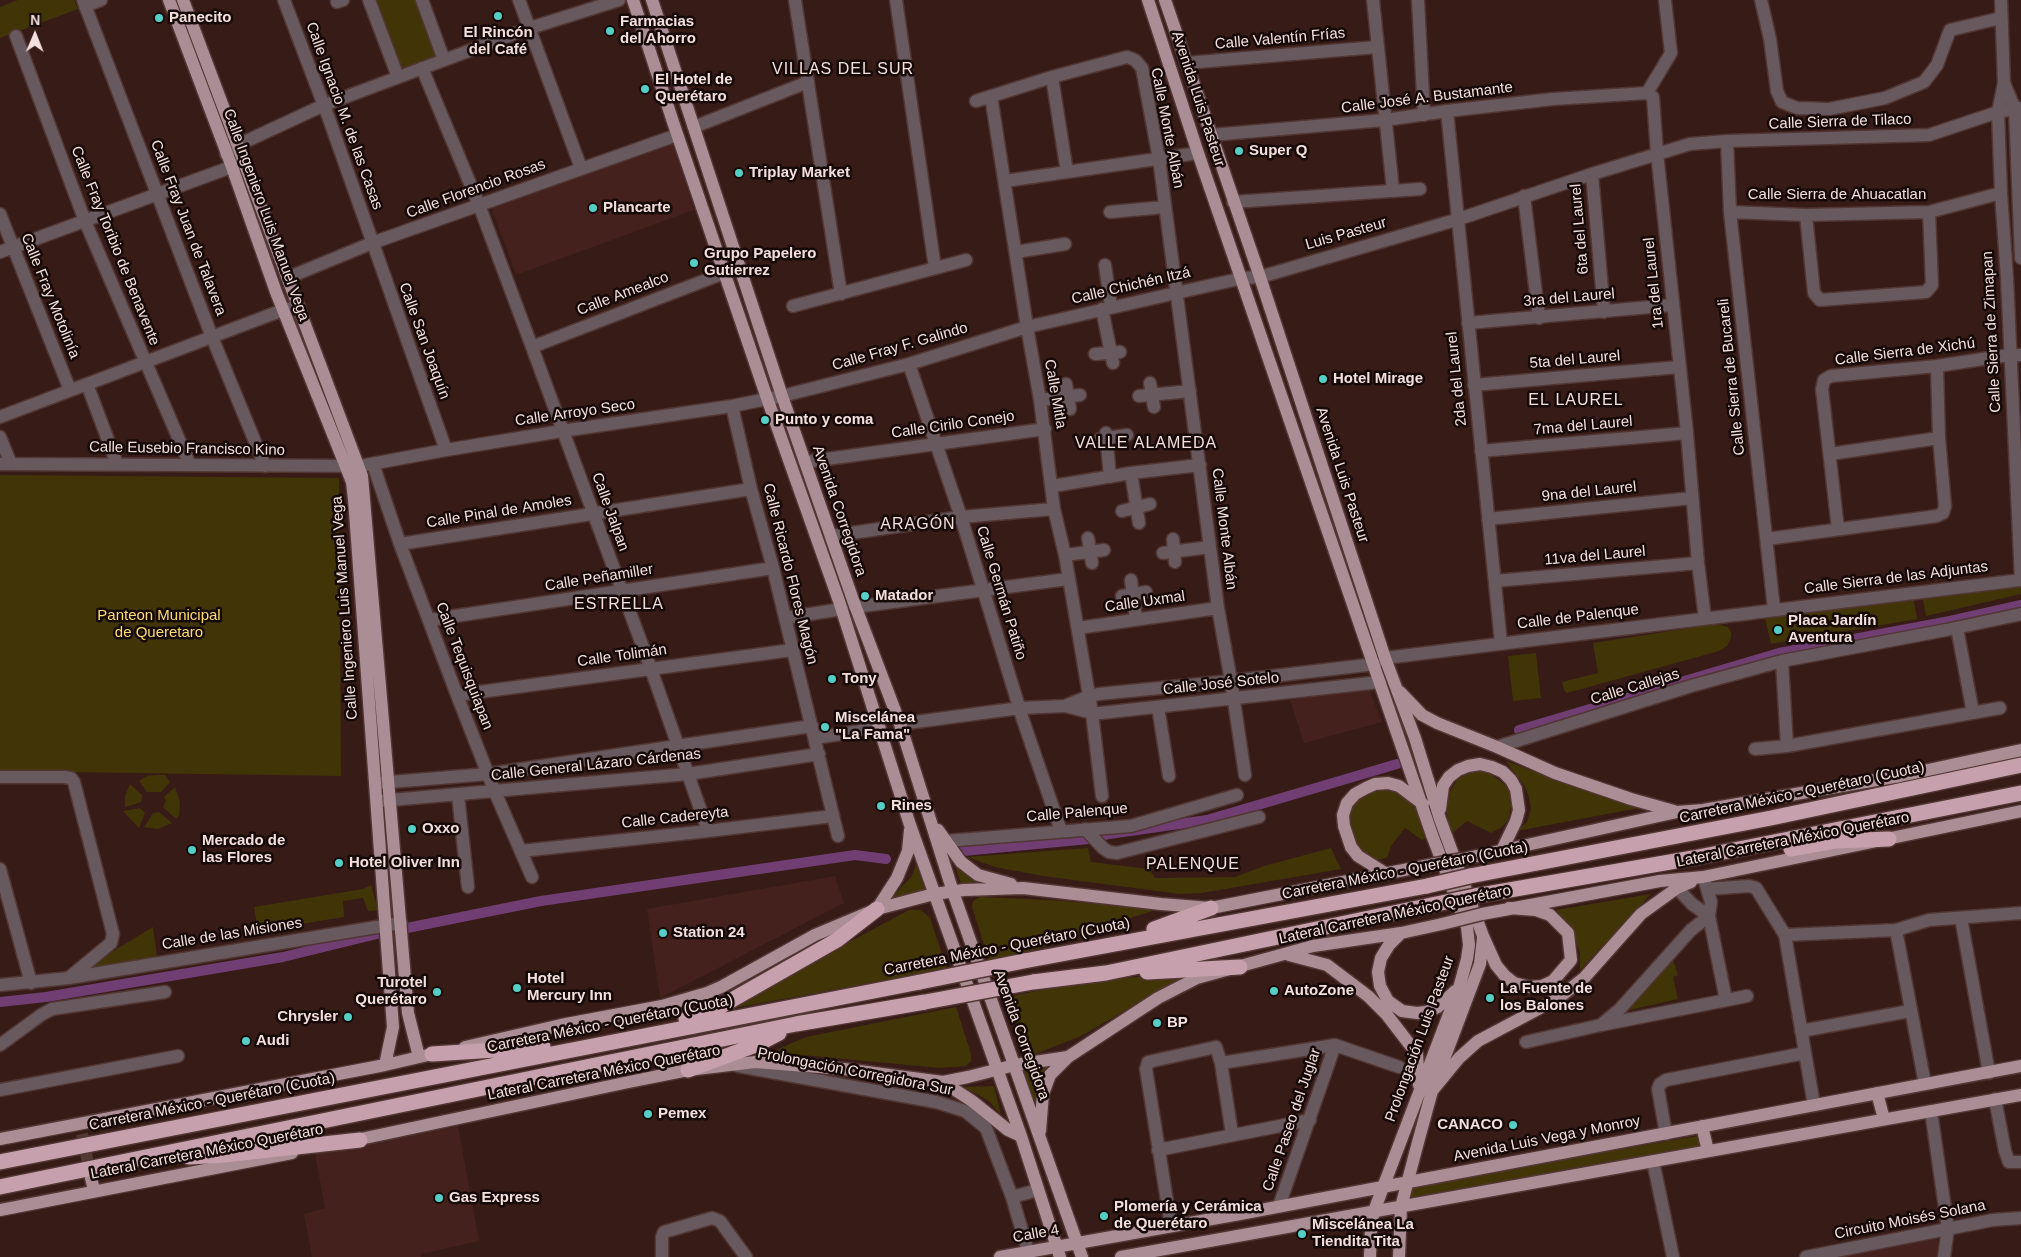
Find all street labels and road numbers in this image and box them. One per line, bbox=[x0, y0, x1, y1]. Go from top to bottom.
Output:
street label: Calle Ignacio M. de las Casas bbox=[302, 20, 386, 212]
street label: Calle Valentín Frías bbox=[1214, 24, 1346, 54]
street label: Avenida Luis Pasteur bbox=[1168, 29, 1228, 169]
street label: Calle Monte Albán bbox=[1146, 66, 1188, 190]
street label: Calle José A. Bustamante bbox=[1340, 79, 1514, 117]
street label: Calle Ingeniero Luis Manuel Vega bbox=[219, 107, 313, 323]
street label: Calle Sierra de Tilaco bbox=[1768, 111, 1912, 133]
street label: Calle Fray Juan de Talavera bbox=[146, 138, 230, 318]
street label: Calle Fray Toribio de Benavente bbox=[67, 144, 163, 348]
street label: Calle Florencio Rosas bbox=[404, 155, 548, 223]
street label: 6ta del Laurel bbox=[1567, 183, 1593, 275]
street label: Calle Sierra de Ahuacatlan bbox=[1748, 186, 1926, 204]
street label: Luis Pasteur bbox=[1303, 214, 1389, 254]
street label: Calle Fray Motolinía bbox=[17, 231, 83, 361]
street label: 1ra del Laurel bbox=[1640, 236, 1668, 330]
street label: Calle Sierra de Zimapan bbox=[1979, 251, 2005, 413]
street label: Calle Chichén Itzá bbox=[1070, 264, 1192, 308]
street label: Calle Amealco bbox=[575, 268, 671, 320]
street label: Calle San Joaquín bbox=[395, 280, 453, 402]
street label: 3ra del Laurel bbox=[1523, 285, 1615, 311]
street label: Calle Sierra de Bucareli bbox=[1715, 298, 1749, 456]
street label: Calle Fray F. Galindo bbox=[830, 319, 970, 375]
street label: 2da del Laurel bbox=[1443, 331, 1471, 427]
street label: Calle Sierra de Xichú bbox=[1834, 334, 1976, 370]
street label: 5ta del Laurel bbox=[1529, 347, 1621, 373]
street label: Calle Mitla bbox=[1040, 358, 1070, 430]
street label: Calle Arroyo Seco bbox=[514, 396, 636, 430]
street label: Avenida Luis Pasteur bbox=[1312, 405, 1372, 545]
street label: Calle Cirilo Conejo bbox=[890, 407, 1016, 443]
street label: 7ma del Laurel bbox=[1533, 413, 1633, 439]
street label: Calle Eusebio Francisco Kino bbox=[89, 438, 285, 460]
street label: Avenida Corregidora bbox=[808, 443, 870, 579]
street label: Calle Monte Albán bbox=[1208, 467, 1240, 591]
street label: Calle Jalpan bbox=[587, 470, 633, 554]
street label: 9na del Laurel bbox=[1541, 478, 1637, 506]
street label: Calle Ricardo Flores Magón bbox=[759, 482, 821, 666]
street label: Calle Pinal de Amoles bbox=[425, 492, 573, 532]
street label: Calle Ingeniero Luis Manuel Vega bbox=[328, 495, 362, 721]
street label: Calle Germán Patiño bbox=[972, 524, 1030, 662]
street label: 11va del Laurel bbox=[1544, 543, 1646, 569]
street label: Calle Sierra de las Adjuntas bbox=[1803, 558, 1989, 598]
street label: Calle Peñamiller bbox=[544, 561, 654, 595]
street label: Calle Uxmal bbox=[1104, 587, 1186, 617]
street label: Calle Tequisquiapan bbox=[431, 600, 497, 732]
street label: Calle de Palenque bbox=[1516, 601, 1640, 633]
street label: Calle Tolimán bbox=[576, 641, 668, 671]
street label: Calle Callejas bbox=[1589, 665, 1681, 709]
street label: Calle José Sotelo bbox=[1162, 669, 1280, 699]
street label: Calle General Lázaro Cárdenas bbox=[490, 745, 702, 785]
street label: Carretera México - Querétaro (Cuota) bbox=[1678, 758, 1926, 828]
street label: Calle Palenque bbox=[1026, 800, 1128, 826]
street label: Calle Cadereyta bbox=[621, 803, 729, 833]
street label: Lateral Carretera México Querétaro bbox=[1675, 809, 1911, 871]
street label: Carretera México - Querétaro (Cuota) bbox=[1281, 838, 1529, 904]
street label: Lateral Carretera México Querétaro bbox=[1277, 882, 1513, 948]
street label: Calle de las Misiones bbox=[161, 914, 303, 954]
street label: Carretera México - Querétaro (Cuota) bbox=[883, 914, 1131, 980]
street label: Prolongación Luis Pasteur bbox=[1382, 954, 1458, 1124]
street label: Avenida Corregidora bbox=[989, 967, 1053, 1103]
street label: Carretera México - Querétaro (Cuota) bbox=[486, 991, 734, 1057]
street label: Lateral Carretera México Querétaro bbox=[486, 1042, 722, 1104]
street label: Prolongación Corregidora Sur bbox=[756, 1044, 954, 1100]
street label: Calle Paseo del Juglar bbox=[1259, 1046, 1325, 1194]
street label: Carretera México - Querétaro (Cuota) bbox=[88, 1069, 336, 1135]
street label: Avenida Luis Vega y Monroy bbox=[1452, 1112, 1642, 1166]
street label: Lateral Carretera México Querétaro bbox=[89, 1121, 325, 1183]
street label: Circuito Moisés Solana bbox=[1833, 1197, 1987, 1243]
street label: Calle 4 bbox=[1011, 1221, 1061, 1247]

